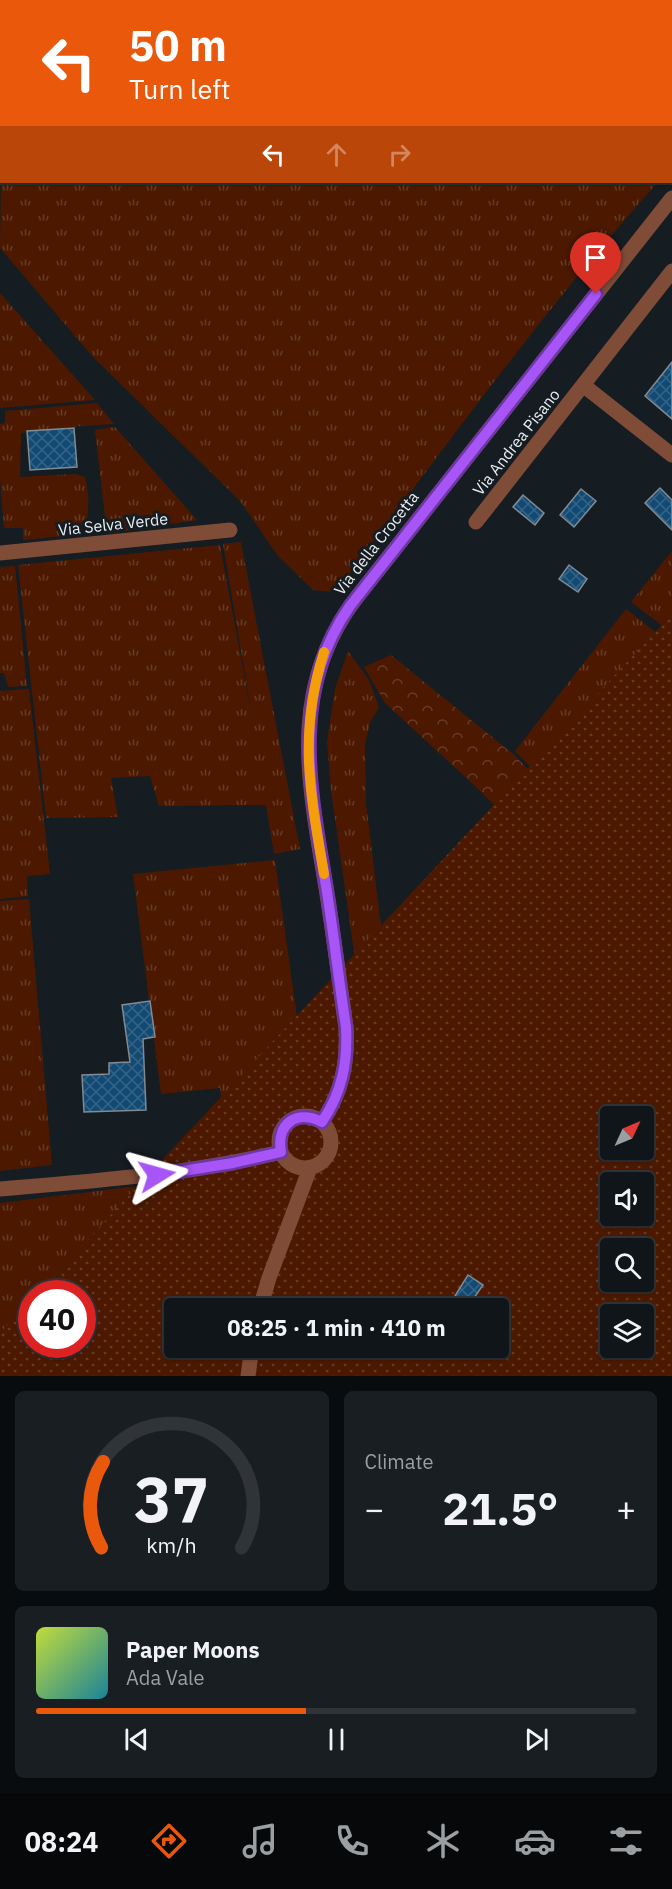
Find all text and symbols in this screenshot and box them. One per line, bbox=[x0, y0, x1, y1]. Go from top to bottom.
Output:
text: 50 m bbox=[129, 18, 227, 73]
icon: left bbox=[30, 24, 108, 102]
text: Turn left bbox=[129, 71, 230, 106]
icon: left bbox=[257, 138, 290, 171]
icon: ahead bbox=[320, 138, 353, 171]
icon: right bbox=[383, 138, 416, 171]
pin bbox=[570, 232, 621, 294]
icon: arrive bbox=[579, 241, 612, 274]
street label: Via Andrea Pisano bbox=[468, 385, 564, 499]
street label: Via della Crocetta bbox=[329, 487, 423, 599]
street label: Via Selva Verde bbox=[57, 508, 169, 540]
north arrow bbox=[600, 1106, 654, 1160]
map controls bbox=[600, 1106, 654, 1358]
position arrow bbox=[125, 1143, 189, 1207]
button: sound bbox=[600, 1172, 654, 1226]
button: search bbox=[600, 1238, 654, 1292]
speed limit sign: 40 bbox=[18, 1280, 96, 1358]
button: layers bbox=[600, 1304, 654, 1358]
text: 08:25 · 1 min · 410 m bbox=[227, 1313, 446, 1342]
text: Climate bbox=[365, 1448, 433, 1475]
text: 37 bbox=[134, 1458, 209, 1539]
text: 21.5° bbox=[442, 1479, 558, 1537]
text: − bbox=[365, 1487, 384, 1530]
text: + bbox=[616, 1487, 636, 1530]
text: km/h bbox=[147, 1531, 197, 1559]
text: Paper Moons bbox=[126, 1635, 259, 1664]
text: Ada Vale bbox=[126, 1664, 205, 1691]
icon: previous bbox=[120, 1723, 153, 1756]
icon: pause bbox=[320, 1723, 353, 1756]
icon: next bbox=[520, 1723, 553, 1756]
icon: directions bbox=[148, 1820, 190, 1862]
icon: music bbox=[239, 1820, 281, 1862]
icon: phone bbox=[331, 1820, 373, 1862]
icon: climate bbox=[422, 1820, 464, 1862]
icon: car bbox=[514, 1820, 556, 1862]
icon: filters bbox=[605, 1820, 647, 1862]
text: 08:24 bbox=[25, 1824, 98, 1859]

